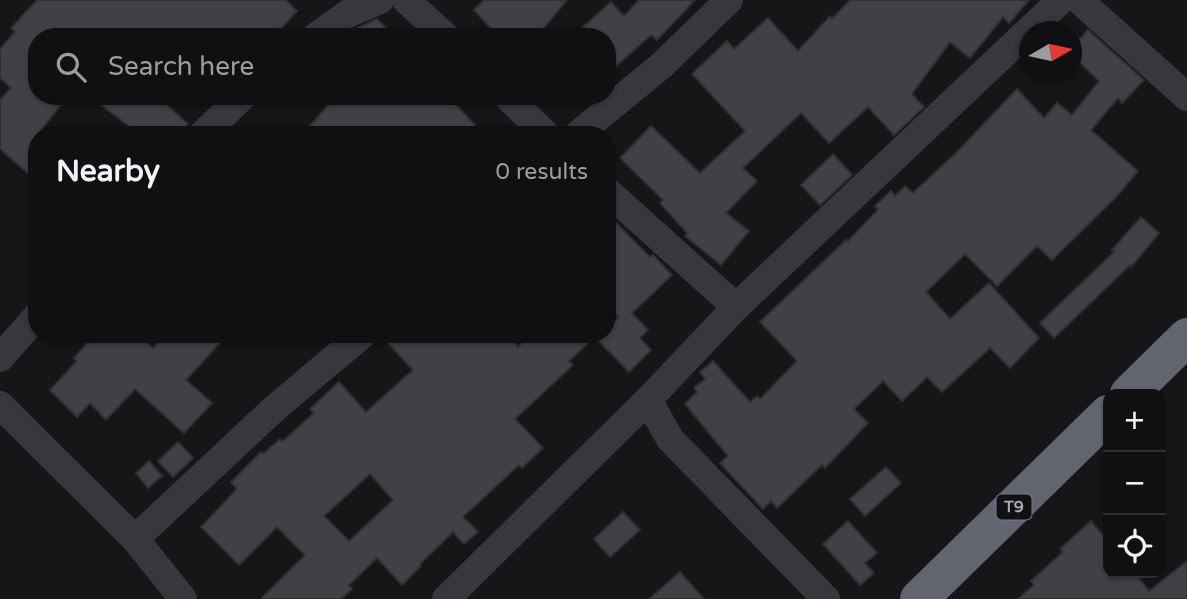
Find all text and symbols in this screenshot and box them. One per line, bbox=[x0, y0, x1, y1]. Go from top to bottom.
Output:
north arrow bbox=[1019, 21, 1082, 84]
search box bbox=[28, 28, 616, 105]
icon: search bbox=[52, 48, 90, 86]
text: Search here bbox=[108, 51, 254, 82]
text: Nearby bbox=[56, 153, 160, 190]
text: 0 results bbox=[495, 158, 588, 186]
map controls bbox=[1103, 389, 1166, 578]
button: + bbox=[1103, 389, 1166, 452]
button: − bbox=[1103, 452, 1166, 515]
road number: T9 bbox=[996, 494, 1032, 520]
button: locate bbox=[1103, 515, 1166, 578]

